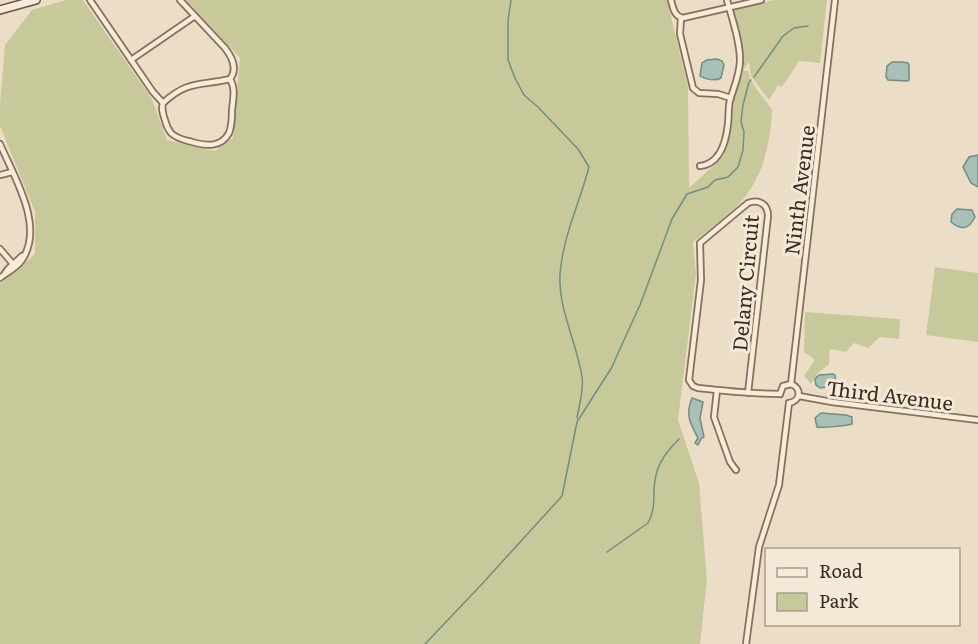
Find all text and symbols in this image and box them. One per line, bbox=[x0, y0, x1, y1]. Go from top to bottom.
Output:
street label: Ninth Avenue bbox=[775, 123, 821, 257]
street label: Delany Circuit bbox=[723, 213, 765, 353]
street label: Third Avenue bbox=[825, 371, 955, 417]
legend bbox=[765, 548, 960, 626]
text: Road bbox=[819, 557, 863, 584]
text: Park bbox=[819, 587, 860, 614]

